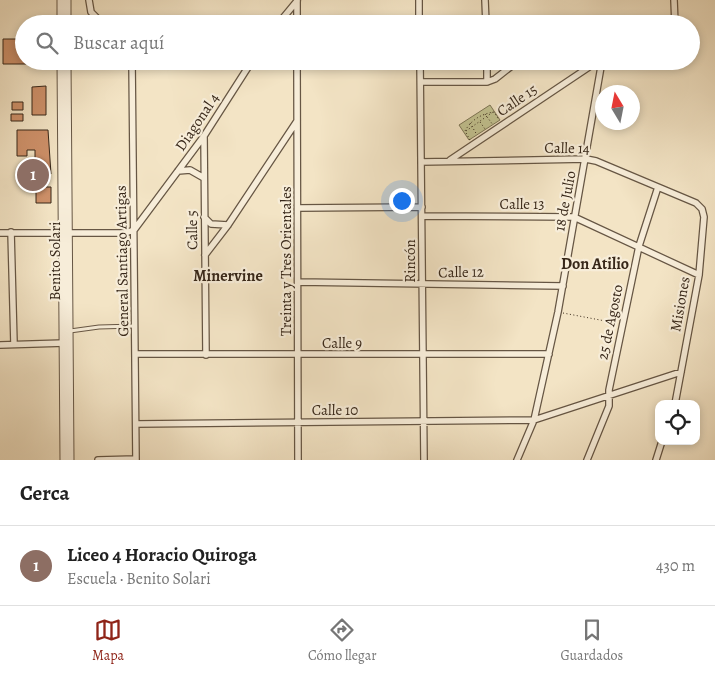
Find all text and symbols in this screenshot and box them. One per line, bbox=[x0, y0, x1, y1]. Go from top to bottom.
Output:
search box bbox=[15, 15, 700, 70]
icon: search bbox=[33, 29, 61, 57]
text: Buscar aquí bbox=[73, 30, 164, 56]
street label: Calle 15 bbox=[493, 79, 541, 121]
north arrow bbox=[595, 85, 640, 130]
street label: Diagonal 4 bbox=[170, 89, 224, 155]
street label: Calle 14 bbox=[544, 138, 590, 158]
pin: 1 bbox=[17, 156, 49, 194]
street label: 18 de Julio bbox=[549, 169, 581, 233]
street label: General Santiago Artigas bbox=[111, 185, 133, 337]
street label: Treinta y Tres Orientales bbox=[276, 186, 296, 336]
your location bbox=[389, 188, 415, 214]
street label: Calle 13 bbox=[500, 194, 544, 214]
street label: Calle 5 bbox=[182, 210, 202, 250]
street label: Benito Solari bbox=[45, 221, 65, 301]
street label: Rincón bbox=[400, 239, 420, 283]
district label: Don Atilio bbox=[561, 253, 629, 275]
street label: Calle 12 bbox=[438, 262, 484, 282]
district label: Minervine bbox=[193, 265, 263, 287]
street label: Misiones bbox=[665, 275, 695, 333]
street label: 25 de Agosto bbox=[592, 283, 628, 361]
street label: Calle 9 bbox=[322, 333, 362, 353]
street label: Calle 10 bbox=[312, 400, 358, 420]
map controls bbox=[655, 400, 700, 445]
button: locate bbox=[655, 400, 700, 445]
text: Cerca bbox=[20, 479, 70, 507]
text: Liceo 4 Horacio Quiroga bbox=[67, 542, 257, 568]
text: 1 bbox=[33, 555, 39, 577]
text: 430 m bbox=[656, 555, 695, 577]
text: Escuela · Benito Solari bbox=[67, 568, 211, 590]
tab: Mapa bbox=[92, 616, 124, 665]
tab: Cómo llegar bbox=[308, 616, 377, 665]
tab: Guardados bbox=[560, 616, 623, 665]

